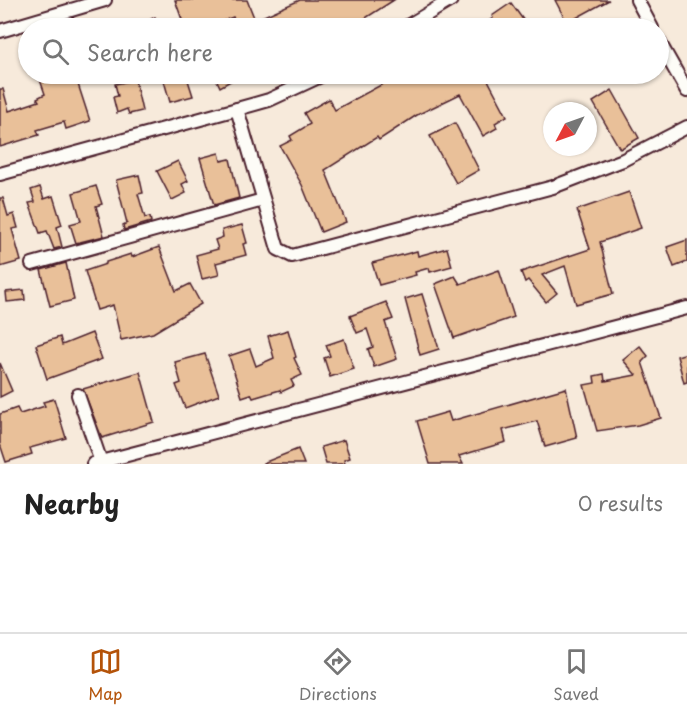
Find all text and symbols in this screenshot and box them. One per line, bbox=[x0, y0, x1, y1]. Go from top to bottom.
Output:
search box bbox=[18, 18, 669, 84]
icon: search bbox=[39, 35, 72, 68]
text: Search here bbox=[87, 35, 213, 68]
north arrow bbox=[543, 102, 597, 156]
text: Nearby bbox=[24, 484, 119, 523]
text: 0 results bbox=[578, 488, 663, 518]
tab: Map bbox=[88, 645, 122, 705]
tab: Directions bbox=[299, 645, 377, 705]
tab: Saved bbox=[553, 645, 599, 705]

